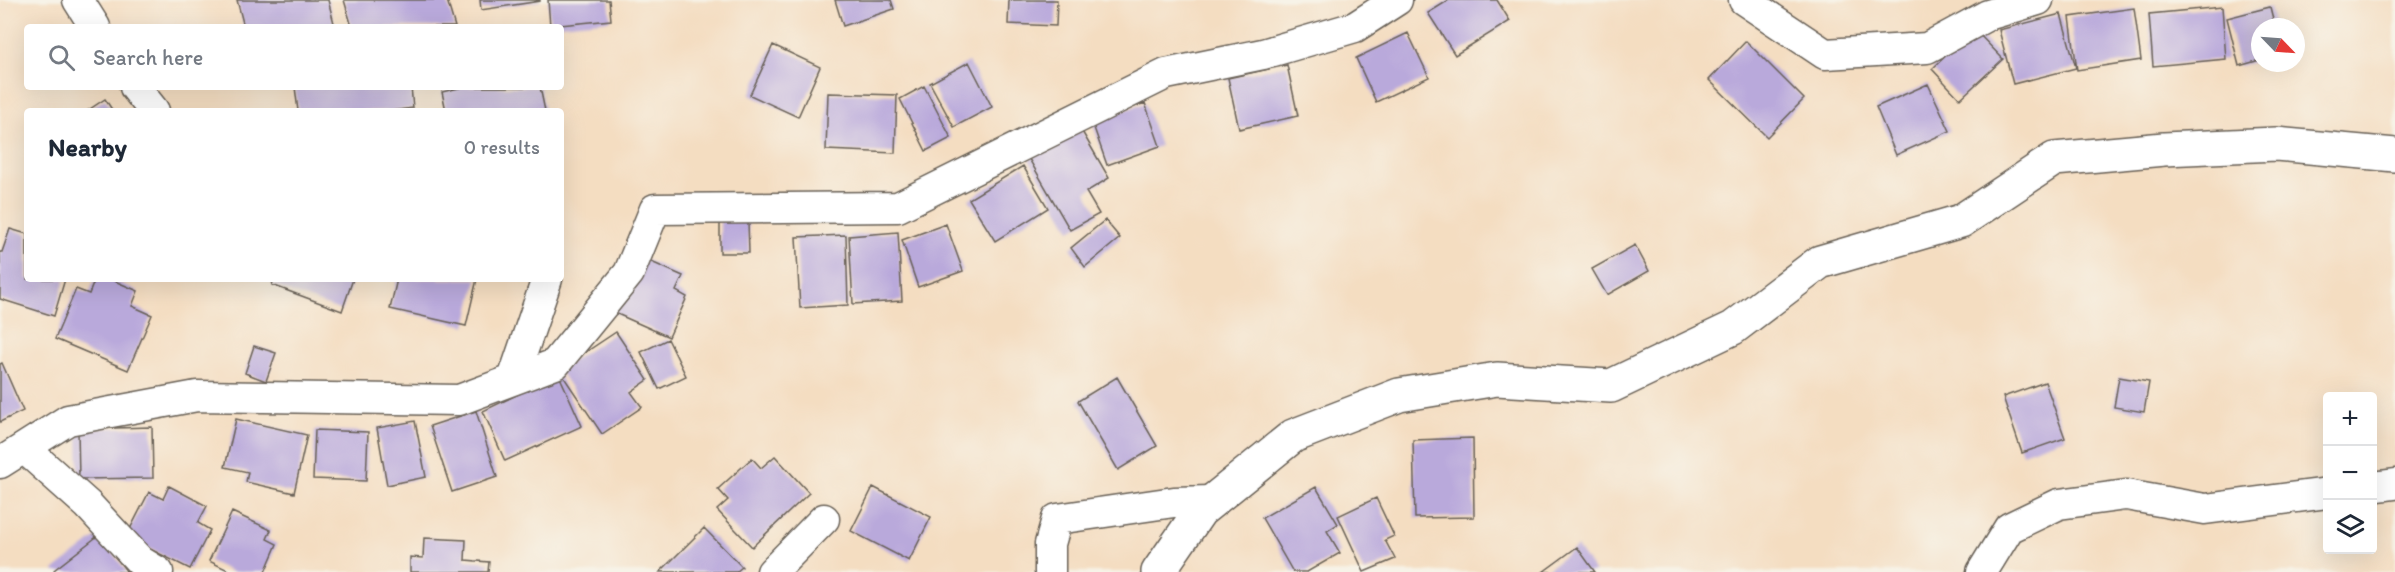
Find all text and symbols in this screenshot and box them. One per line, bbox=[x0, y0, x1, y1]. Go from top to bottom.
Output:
north arrow bbox=[2251, 18, 2305, 72]
search box bbox=[24, 24, 564, 90]
icon: search bbox=[45, 41, 78, 74]
text: Search here bbox=[93, 44, 203, 71]
text: Nearby bbox=[48, 131, 127, 163]
text: 0 results bbox=[464, 135, 540, 159]
map controls bbox=[2323, 392, 2377, 554]
button: + bbox=[2323, 392, 2377, 446]
button: − bbox=[2323, 446, 2377, 500]
button: layers bbox=[2323, 500, 2377, 554]

